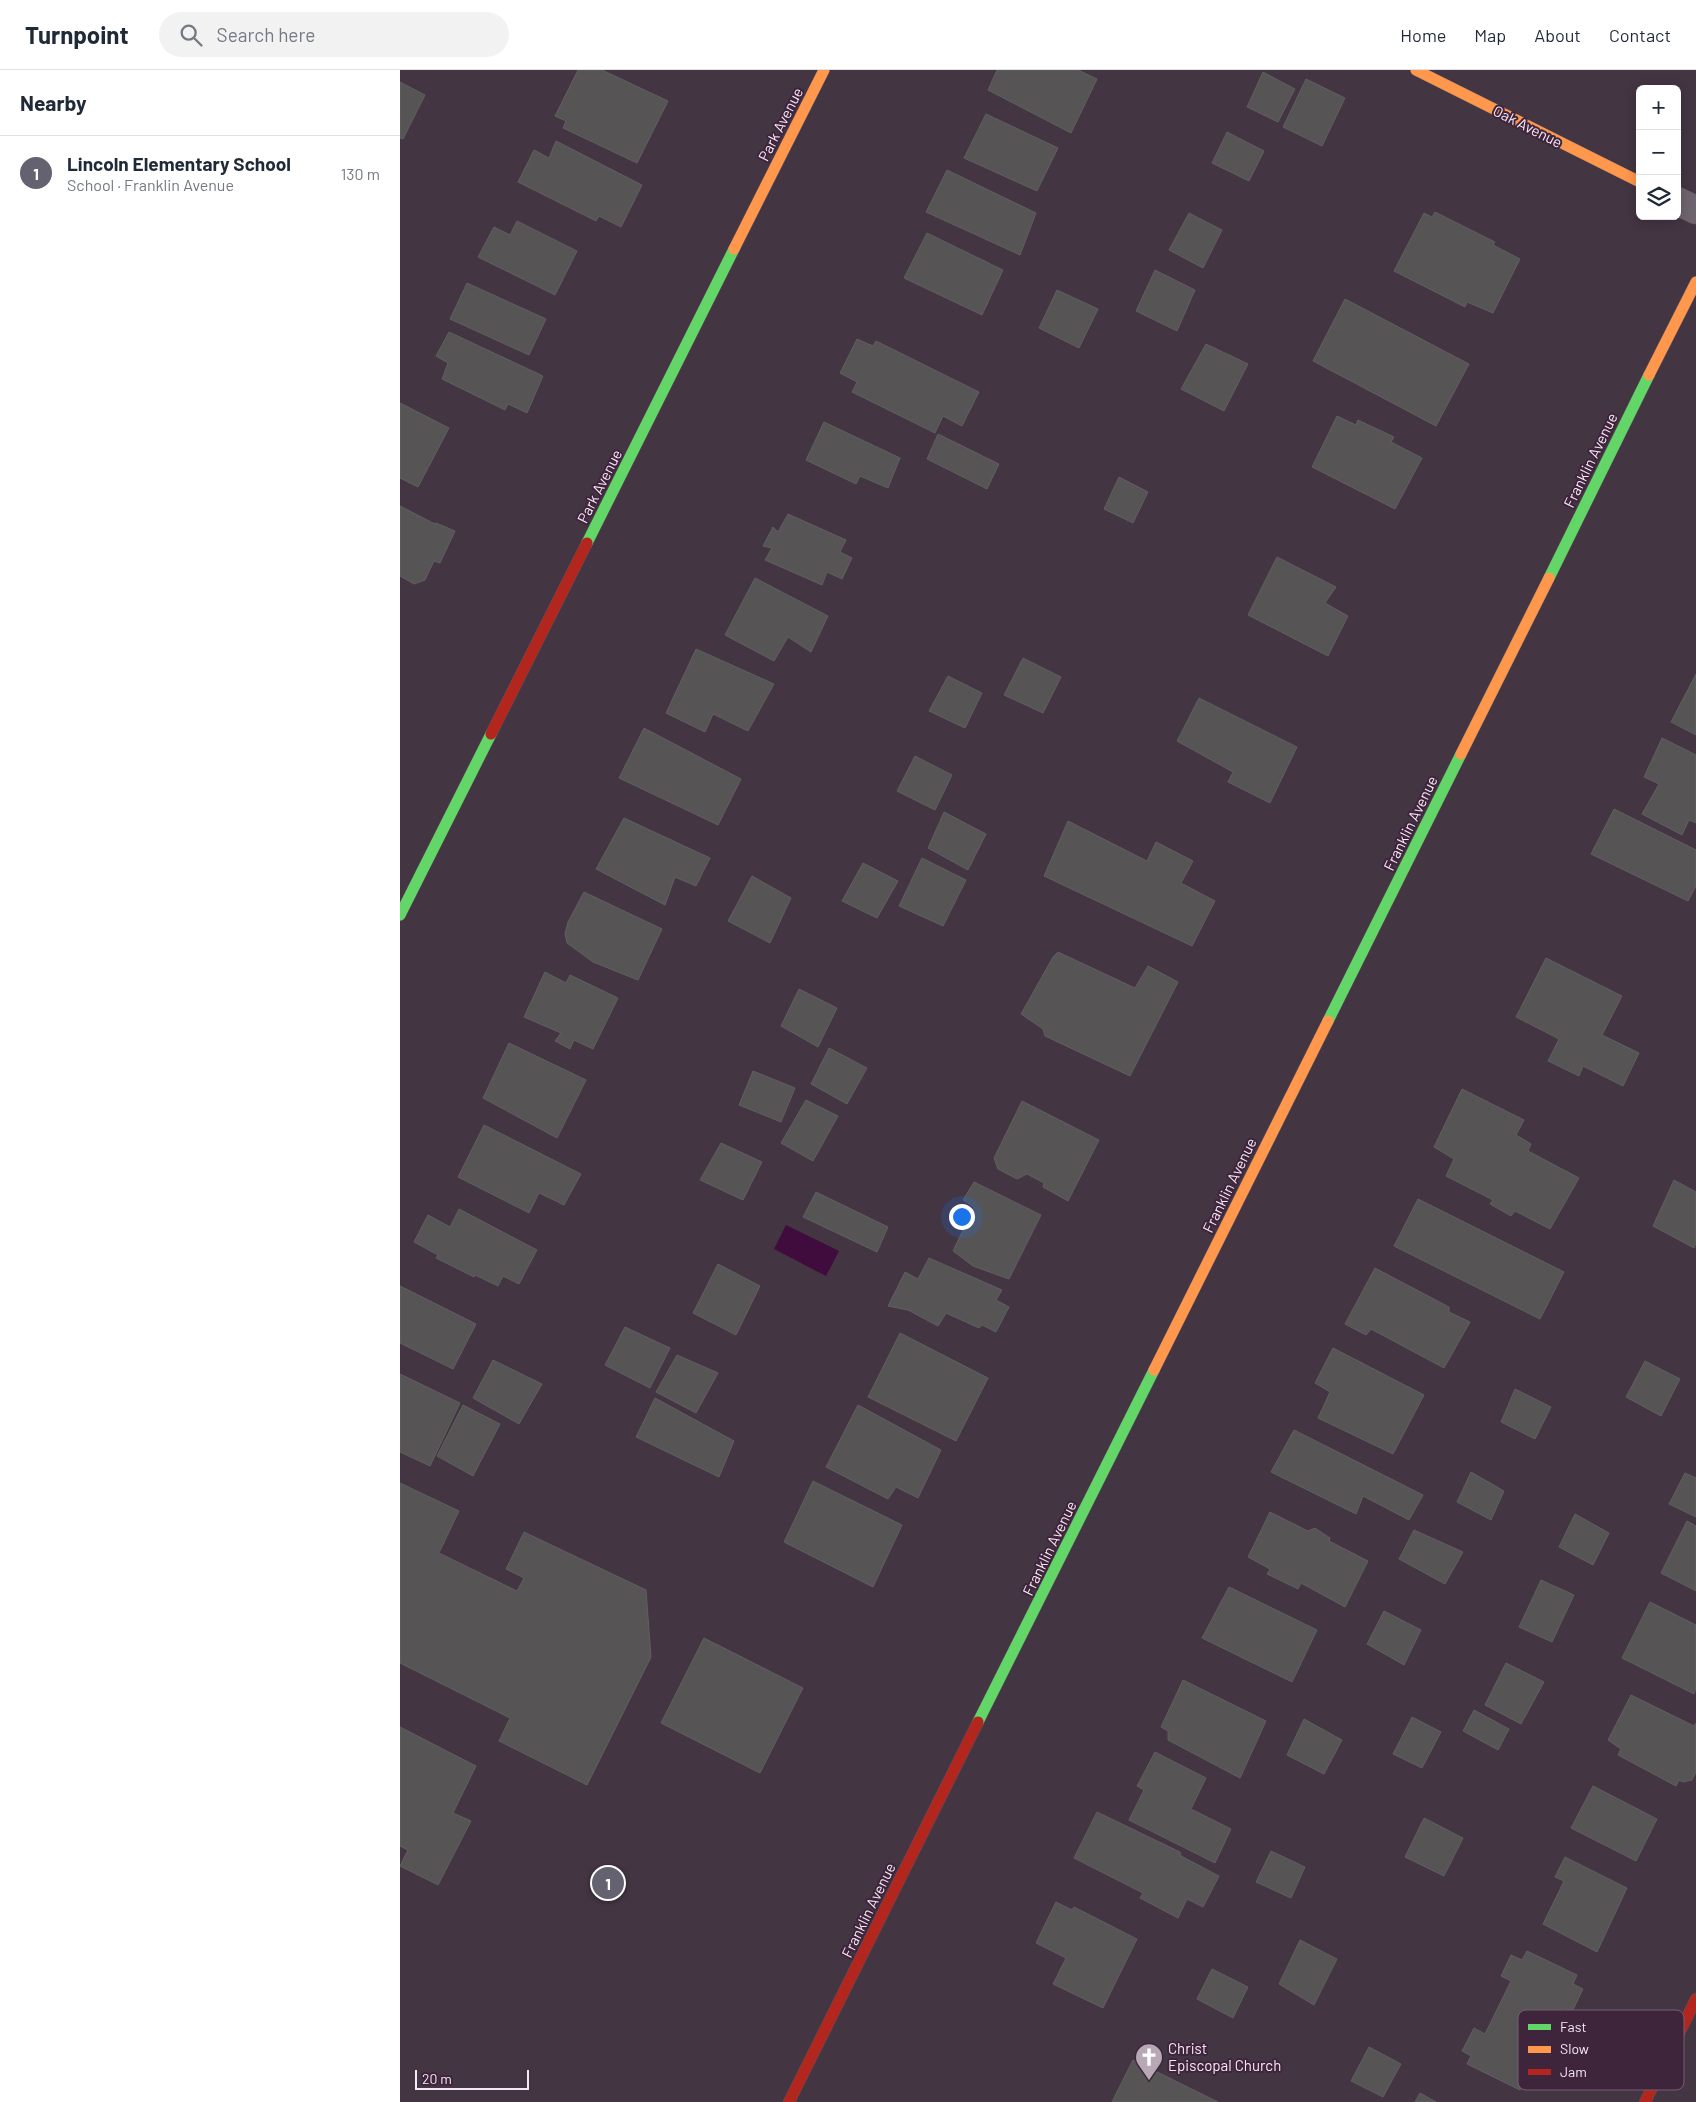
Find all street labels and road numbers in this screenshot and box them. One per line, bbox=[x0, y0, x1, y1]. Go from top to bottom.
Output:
street label: Park Avenue bbox=[754, 84, 806, 164]
street label: Oak Avenue bbox=[1490, 101, 1566, 151]
street label: Franklin Avenue bbox=[1559, 410, 1621, 510]
street label: Park Avenue bbox=[573, 446, 625, 526]
street label: Franklin Avenue bbox=[1379, 773, 1441, 873]
street label: Franklin Avenue bbox=[1198, 1135, 1260, 1235]
street label: Franklin Avenue bbox=[1018, 1498, 1080, 1598]
street label: Franklin Avenue bbox=[837, 1860, 899, 1960]

